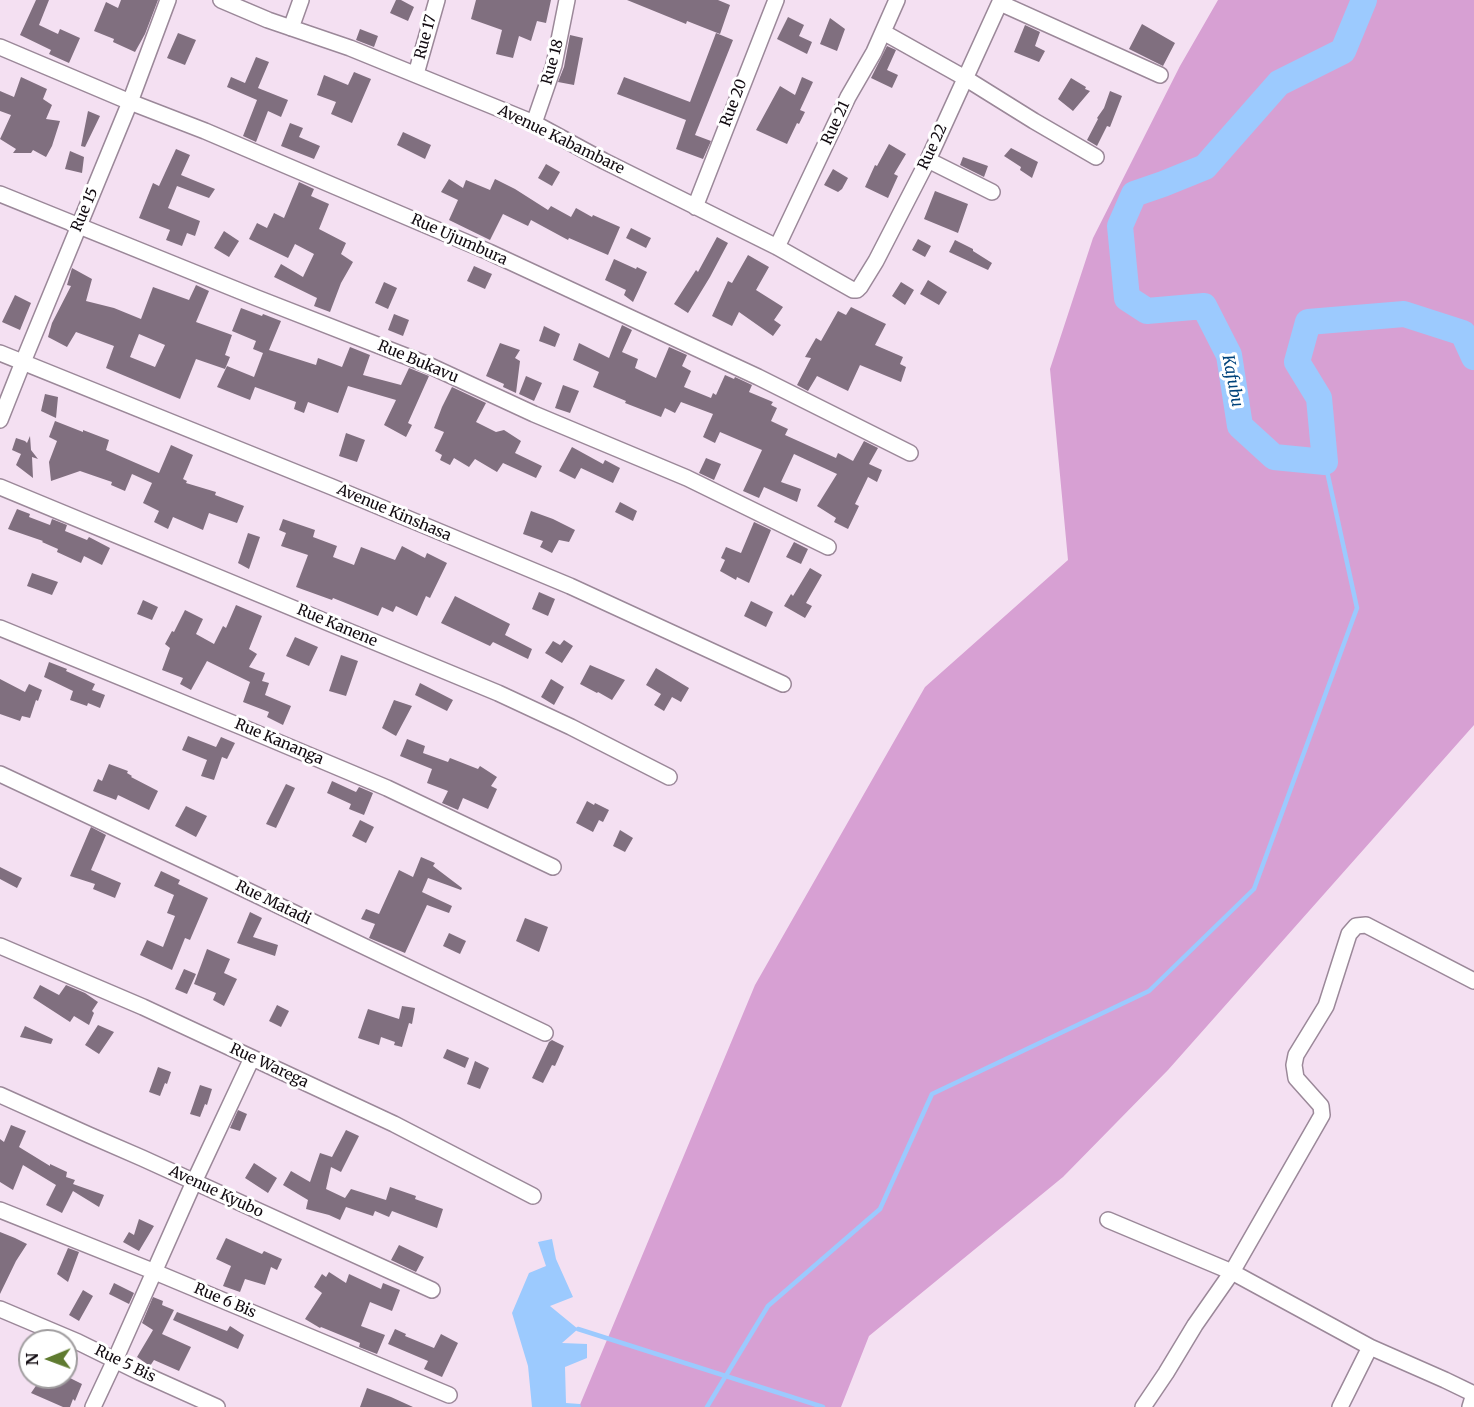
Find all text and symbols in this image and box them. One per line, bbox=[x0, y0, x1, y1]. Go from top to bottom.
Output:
street label: Rue 17 bbox=[411, 13, 441, 61]
street label: Rue 18 bbox=[538, 37, 568, 87]
street label: Rue 20 bbox=[717, 77, 751, 129]
street label: Rue 21 bbox=[818, 98, 854, 148]
street label: Avenue Kabambare bbox=[495, 102, 627, 178]
street label: Rue 22 bbox=[915, 121, 951, 173]
street label: Rue 15 bbox=[68, 185, 102, 235]
street label: Rue Ujumbura bbox=[408, 211, 510, 269]
street label: Rue Bukavu bbox=[375, 337, 461, 387]
water label: Kafubu bbox=[1218, 353, 1246, 409]
street label: Avenue Kinshasa bbox=[334, 481, 454, 545]
street label: Rue Kanene bbox=[294, 601, 380, 651]
street label: Rue Kananga bbox=[232, 715, 326, 769]
street label: Rue Matadi bbox=[232, 877, 314, 929]
street label: Rue Warega bbox=[227, 1040, 311, 1092]
street label: Avenue Kyubo bbox=[166, 1162, 266, 1222]
street label: Rue 6 Bis bbox=[191, 1280, 259, 1322]
north arrow bbox=[18, 1329, 78, 1389]
street label: Rue 5 Bis bbox=[92, 1342, 158, 1386]
text: N bbox=[22, 1353, 42, 1366]

